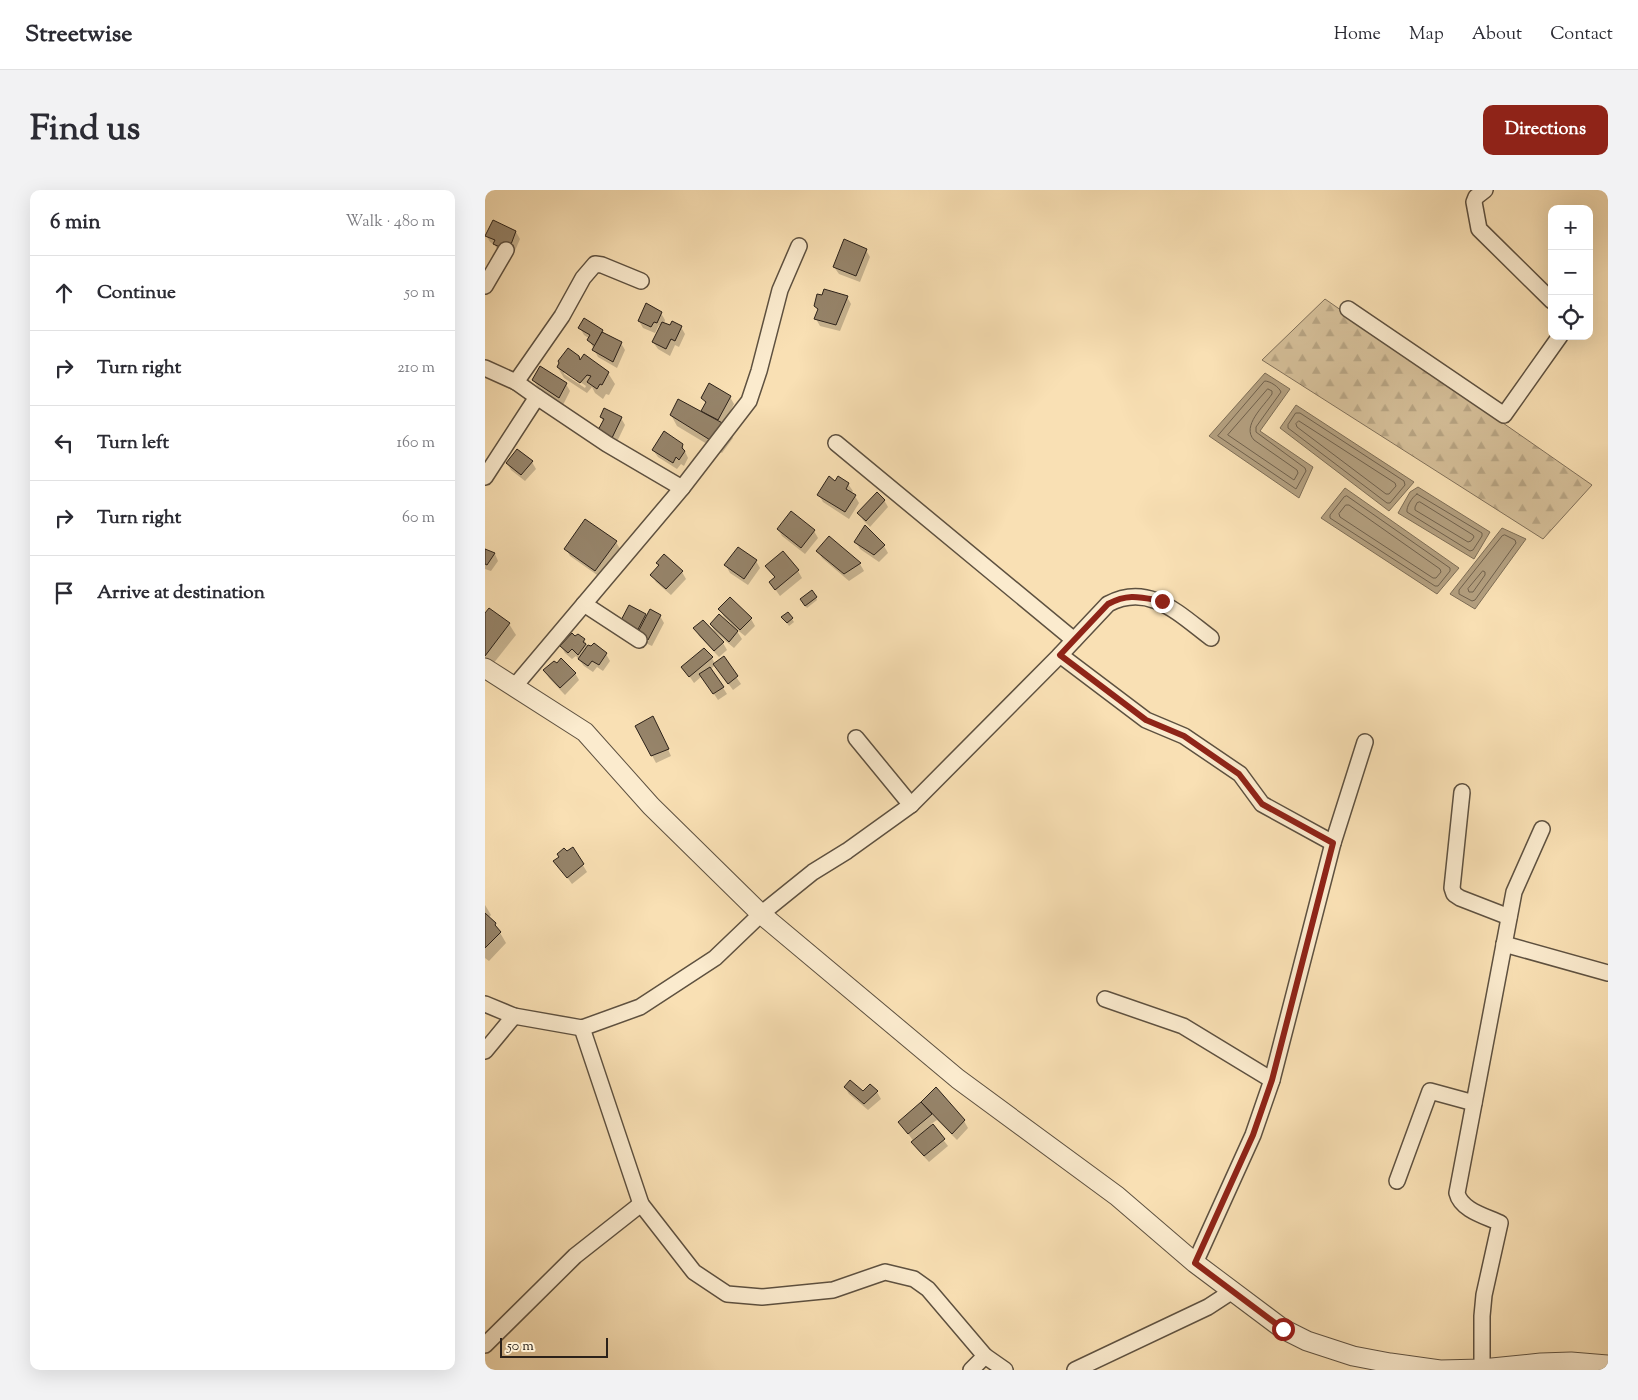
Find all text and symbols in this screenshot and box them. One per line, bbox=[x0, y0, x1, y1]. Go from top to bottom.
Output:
text: Streetwise bbox=[25, 18, 132, 52]
text: Home bbox=[1334, 22, 1381, 48]
text: Map bbox=[1409, 22, 1444, 48]
text: About bbox=[1472, 22, 1522, 48]
text: Contact bbox=[1550, 22, 1613, 48]
text: Find us bbox=[30, 105, 140, 156]
button: Directions bbox=[1483, 105, 1608, 155]
map controls bbox=[1548, 205, 1593, 340]
button: + bbox=[1548, 205, 1593, 250]
text: 6 min bbox=[50, 208, 101, 238]
text: Walk · 480 m bbox=[345, 211, 435, 234]
button: − bbox=[1548, 250, 1593, 295]
icon: ahead bbox=[50, 279, 78, 307]
text: Continue bbox=[97, 280, 176, 307]
text: 50 m bbox=[404, 282, 435, 305]
button: locate bbox=[1548, 295, 1593, 340]
icon: right bbox=[50, 354, 78, 382]
text: Turn right bbox=[97, 355, 181, 382]
text: 210 m bbox=[397, 357, 435, 380]
icon: left bbox=[50, 429, 78, 457]
text: Turn left bbox=[97, 430, 169, 457]
text: 160 m bbox=[397, 432, 435, 455]
icon: right bbox=[50, 504, 78, 532]
text: Turn right bbox=[97, 505, 181, 532]
text: 60 m bbox=[402, 507, 435, 530]
icon: arrive bbox=[50, 579, 78, 607]
text: Arrive at destination bbox=[97, 580, 265, 607]
route end bbox=[1151, 590, 1174, 613]
route start bbox=[1272, 1318, 1295, 1341]
scale bar bbox=[500, 1335, 607, 1358]
text: 50 m bbox=[507, 1337, 534, 1357]

